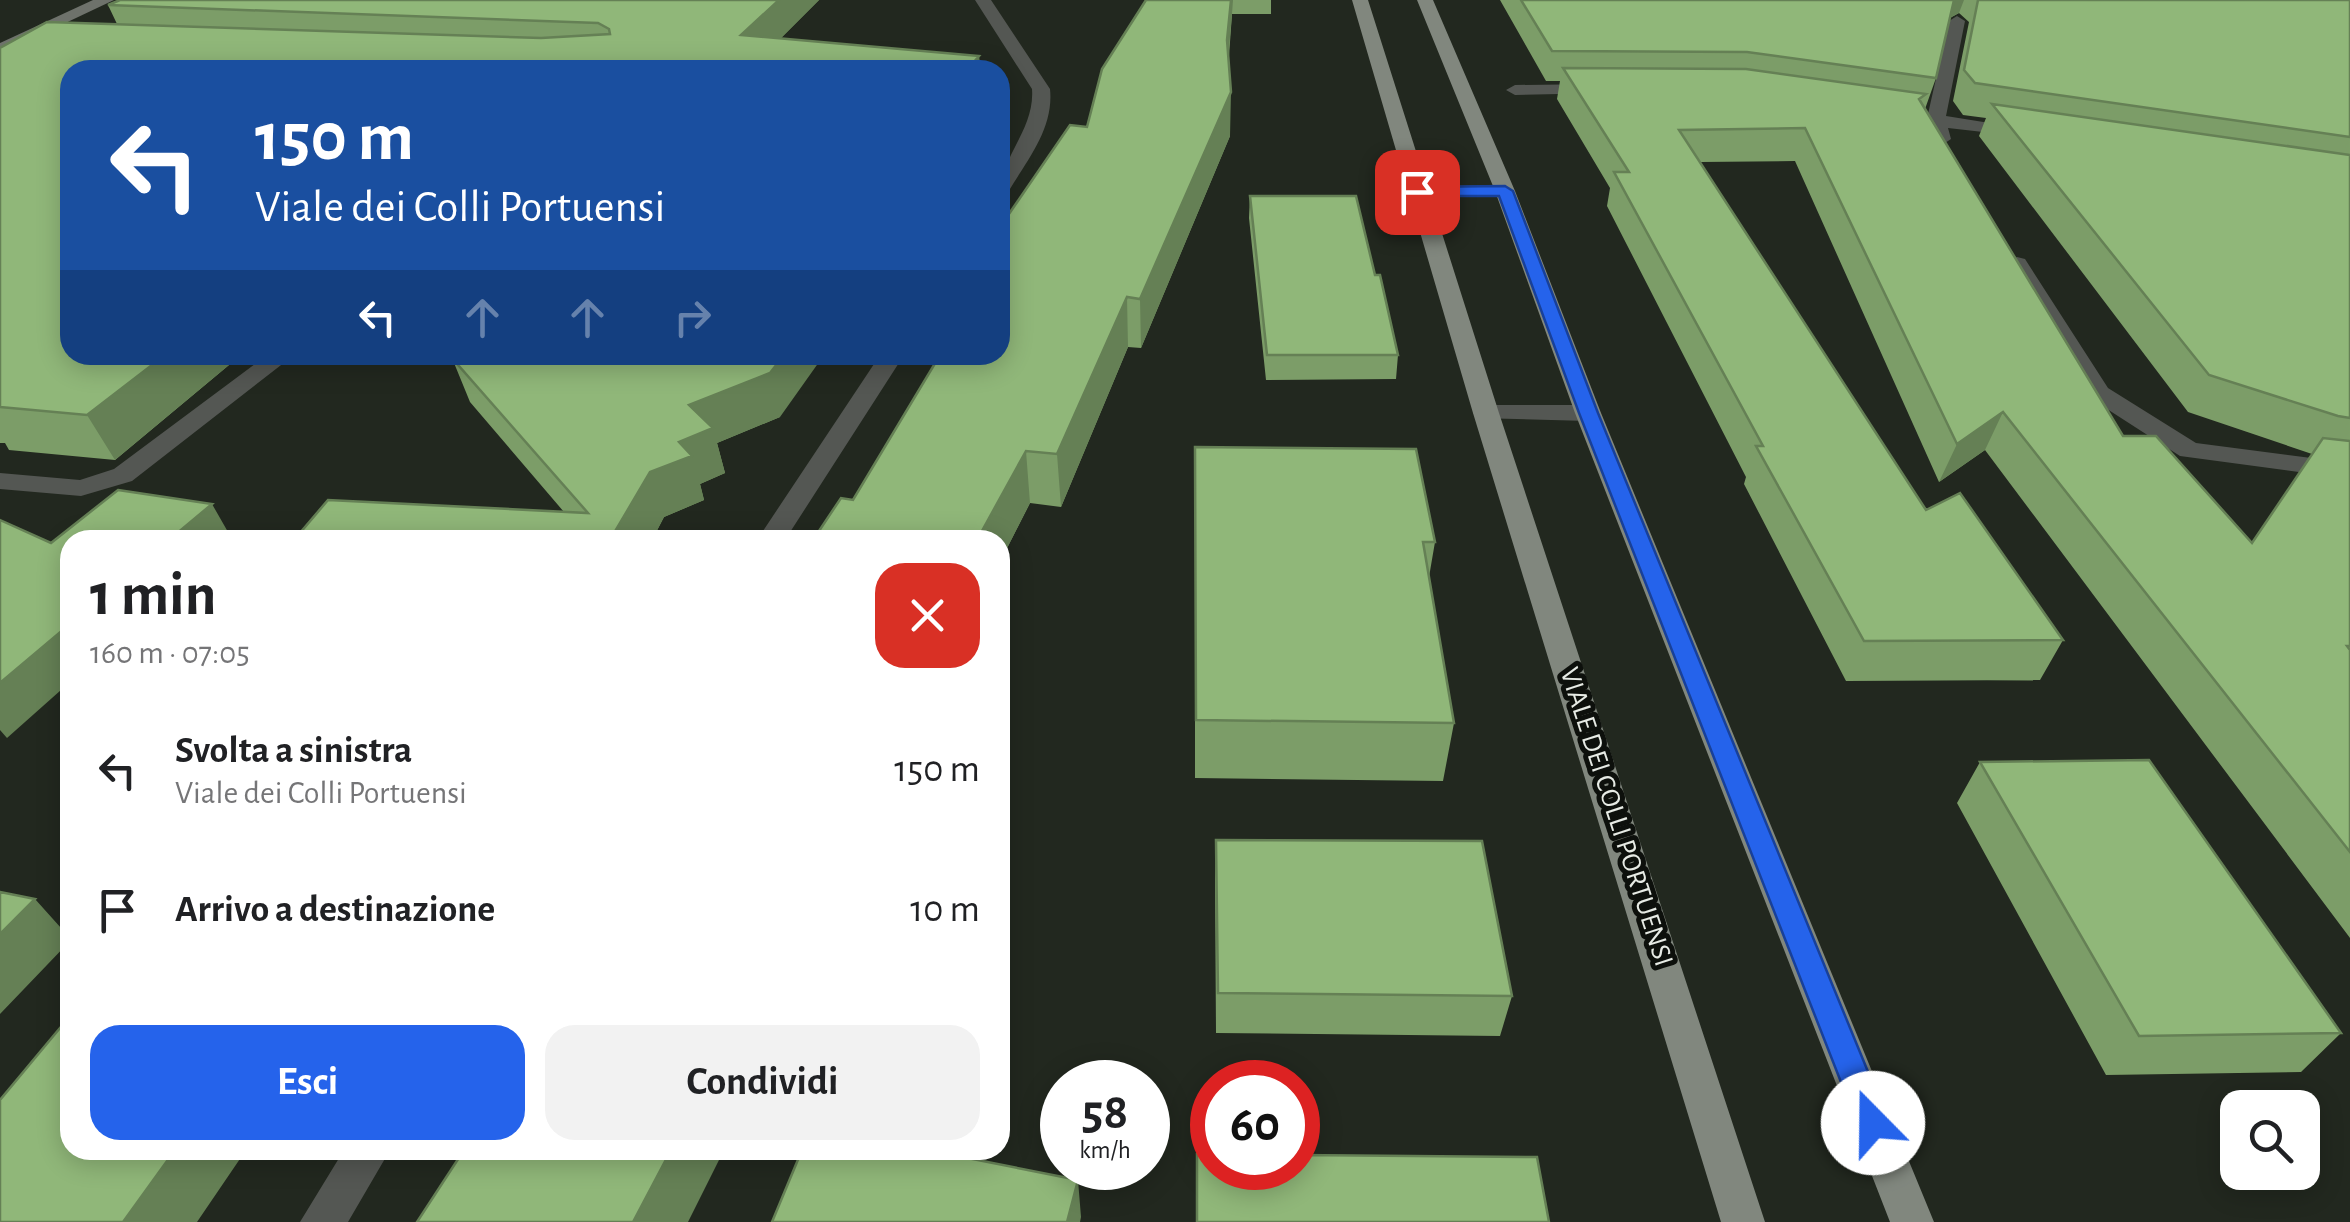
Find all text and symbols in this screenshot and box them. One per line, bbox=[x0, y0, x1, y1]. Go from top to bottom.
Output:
icon: left bbox=[90, 100, 220, 230]
text: 150 m bbox=[255, 103, 414, 173]
pin bbox=[1375, 150, 1460, 235]
icon: arrive bbox=[1390, 165, 1445, 220]
text: Viale dei Colli Portuensi bbox=[255, 185, 665, 230]
icon: left bbox=[350, 290, 405, 345]
icon: ahead bbox=[455, 290, 510, 345]
icon: ahead bbox=[560, 290, 615, 345]
icon: right bbox=[665, 290, 720, 345]
button: close bbox=[875, 563, 980, 668]
text: 1 min bbox=[90, 566, 216, 626]
text: 160 m · 07:05 bbox=[90, 637, 250, 669]
street label: VIALE DEI COLLI PORTUENSI bbox=[1554, 664, 1678, 970]
text: Svolta a sinistra bbox=[175, 732, 412, 770]
icon: left bbox=[90, 743, 145, 798]
text: 150 m bbox=[894, 751, 980, 789]
text: Viale dei Colli Portuensi bbox=[175, 777, 467, 809]
icon: arrive bbox=[90, 883, 145, 938]
text: Arrivo a destinazione bbox=[175, 891, 495, 929]
text: 10 m bbox=[910, 891, 980, 929]
button: Esci bbox=[90, 1025, 525, 1140]
button: Condividi bbox=[545, 1025, 980, 1140]
speed limit sign: 60 bbox=[1190, 1060, 1320, 1190]
position arrow bbox=[1821, 1071, 1925, 1175]
text: 58 bbox=[1082, 1088, 1128, 1138]
map controls bbox=[2220, 1090, 2320, 1190]
button: search bbox=[2220, 1090, 2320, 1190]
text: km/h bbox=[1079, 1138, 1131, 1163]

